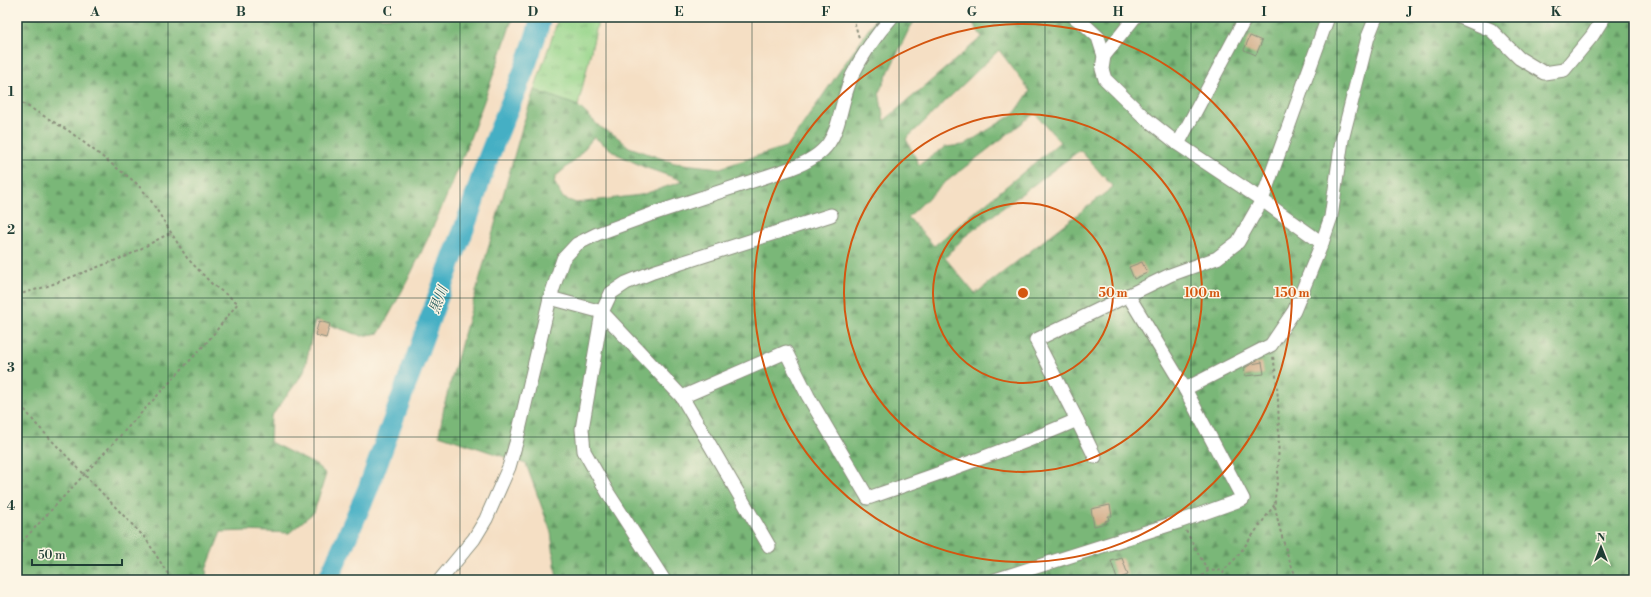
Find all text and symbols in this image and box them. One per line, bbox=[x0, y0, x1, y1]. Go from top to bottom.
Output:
text: A bbox=[89, 4, 100, 20]
text: B bbox=[236, 4, 246, 20]
text: C bbox=[382, 4, 392, 20]
text: D bbox=[528, 4, 538, 20]
text: E bbox=[674, 4, 684, 20]
text: F bbox=[821, 4, 831, 20]
text: G bbox=[967, 4, 978, 20]
text: H bbox=[1113, 4, 1124, 20]
text: I bbox=[1261, 4, 1267, 20]
text: J bbox=[1405, 4, 1413, 20]
text: K bbox=[1551, 4, 1562, 20]
text: 1 bbox=[8, 84, 15, 100]
text: 2 bbox=[7, 222, 15, 238]
water label: 黒川 bbox=[426, 282, 453, 316]
centre of rings bbox=[1016, 286, 1030, 300]
text: 50 m bbox=[1098, 286, 1128, 301]
text: 100 m bbox=[1184, 286, 1220, 301]
text: 150 m bbox=[1275, 286, 1309, 301]
text: 3 bbox=[7, 360, 15, 376]
text: 4 bbox=[7, 498, 16, 514]
north arrow bbox=[1581, 527, 1621, 567]
text: N bbox=[1597, 531, 1606, 545]
scale bar bbox=[32, 541, 122, 567]
text: 50 m bbox=[38, 548, 66, 563]

